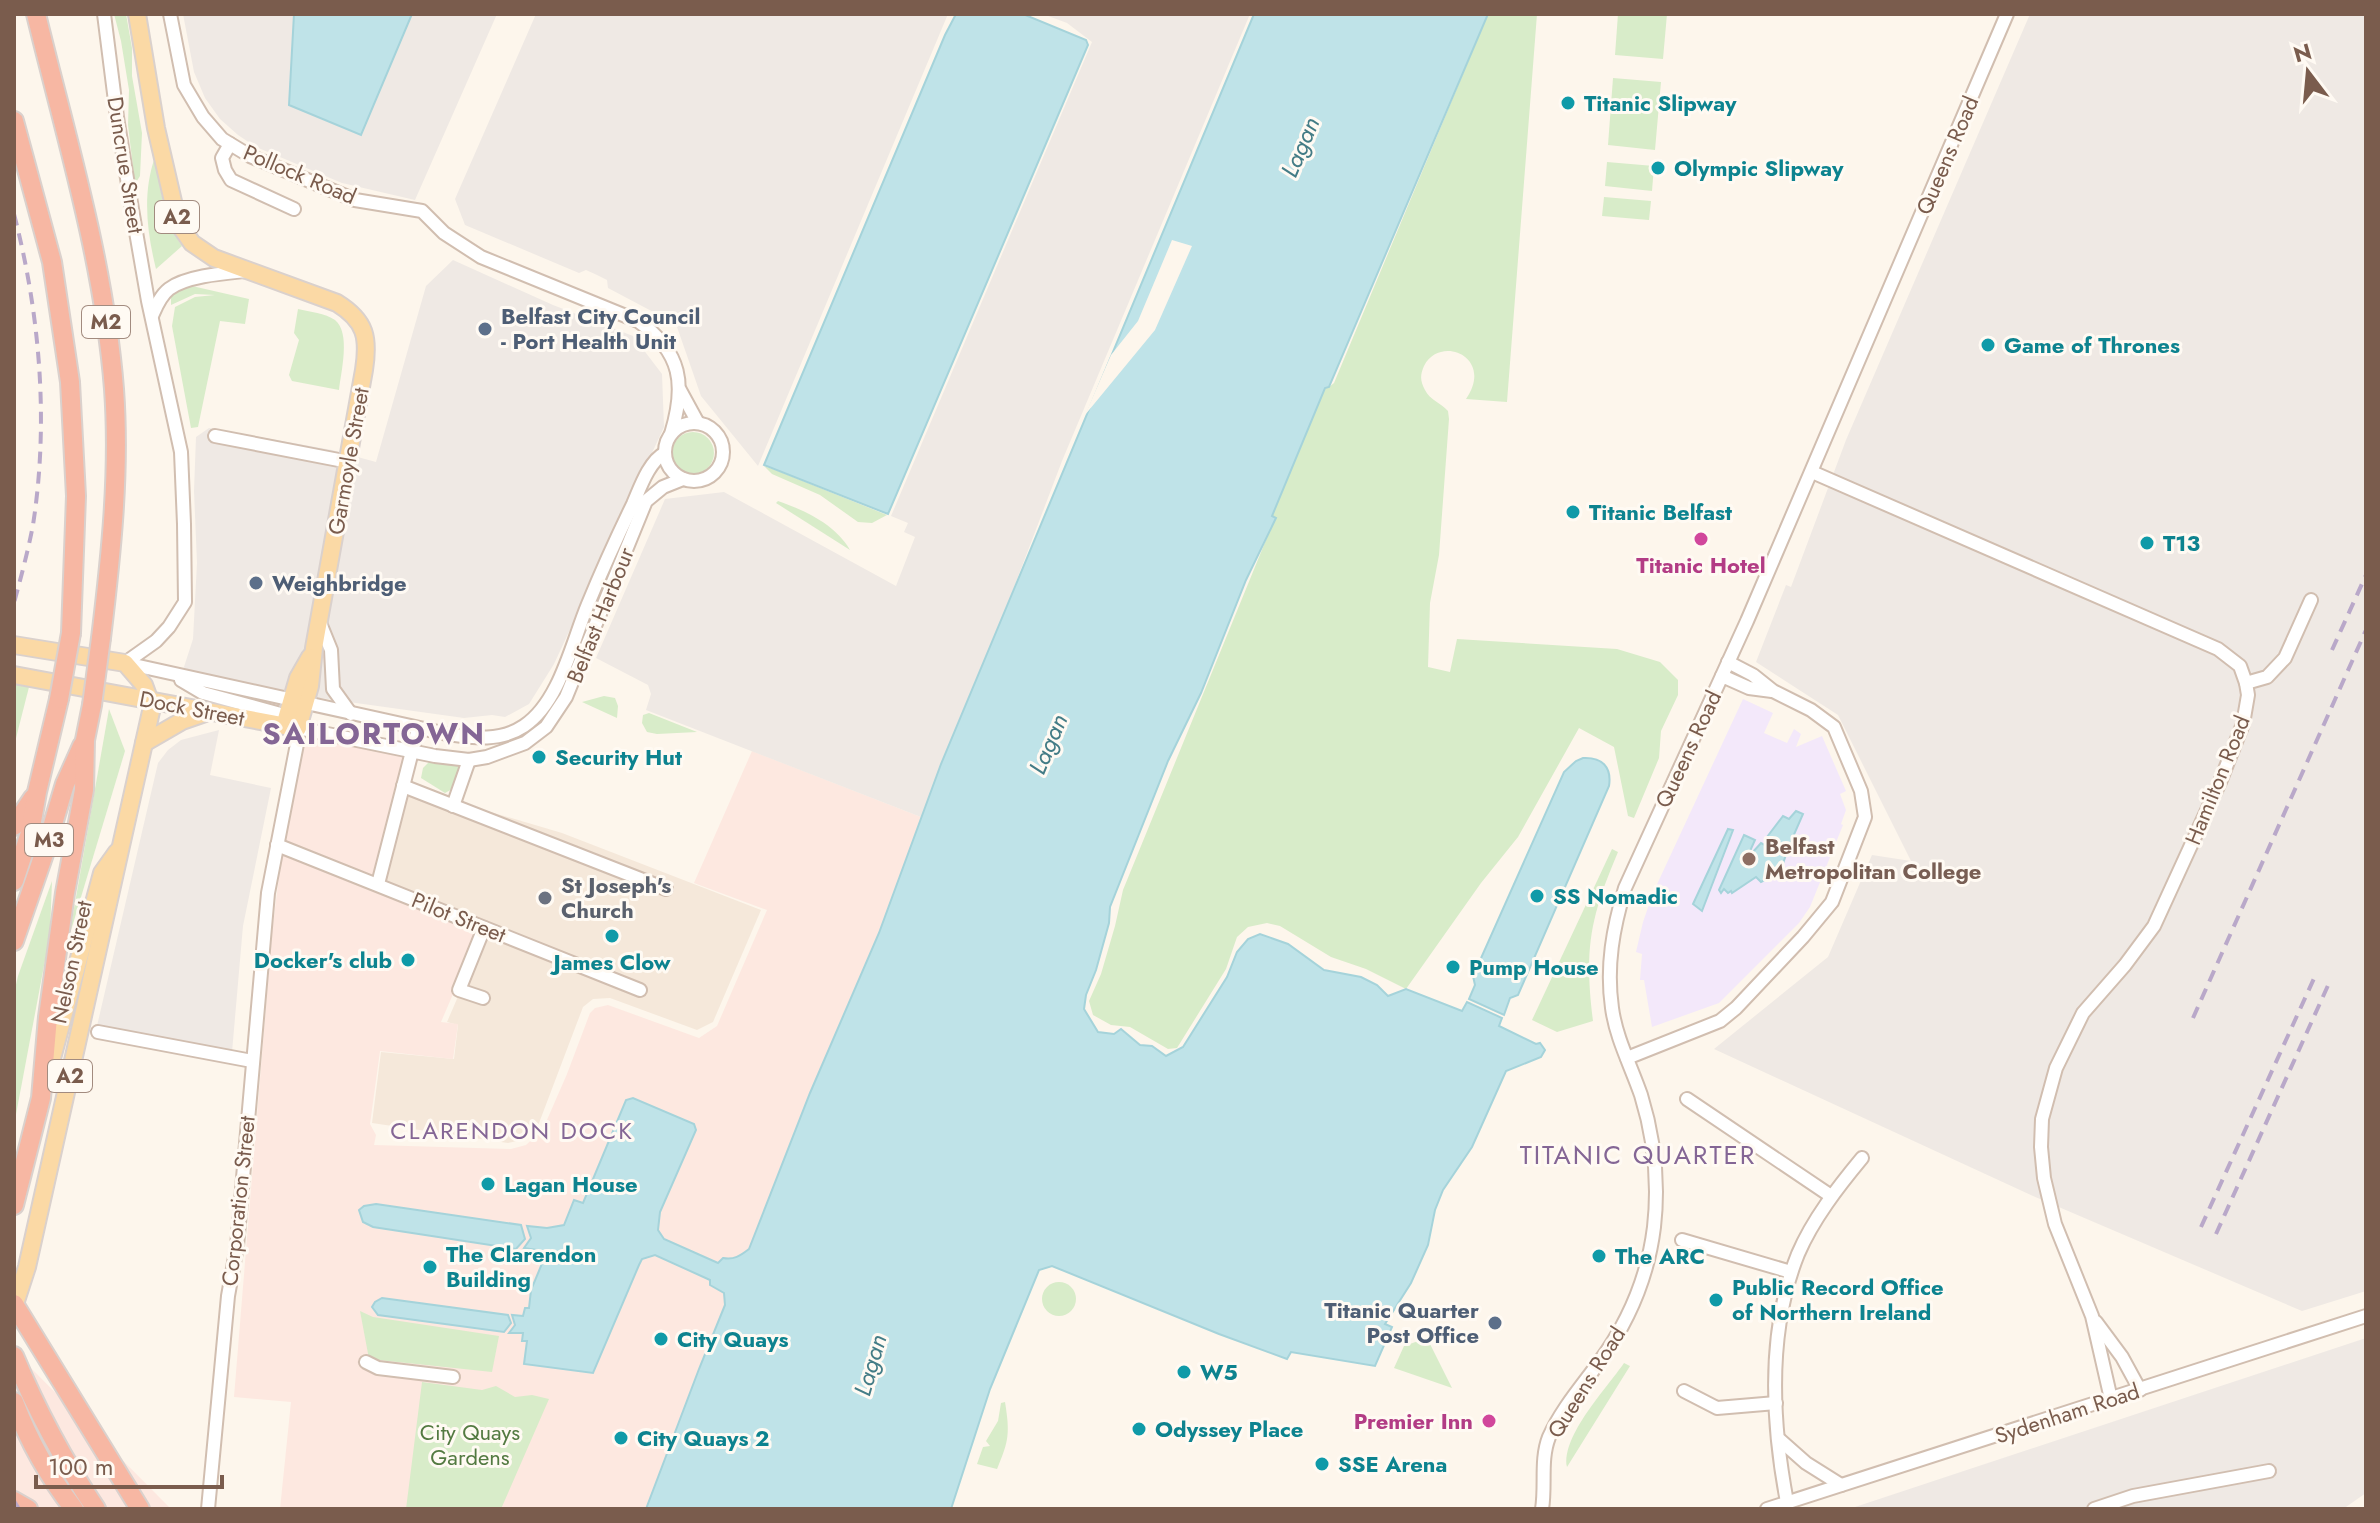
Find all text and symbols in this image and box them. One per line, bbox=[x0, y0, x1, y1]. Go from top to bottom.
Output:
north arrow bbox=[2268, 32, 2348, 112]
text: N bbox=[2290, 35, 2315, 71]
place label: Titanic Slipway bbox=[1584, 87, 1737, 119]
street label: Queens Road bbox=[1908, 91, 1986, 219]
street label: Duncrue Street bbox=[99, 94, 153, 236]
marker: Titanic Slipway bbox=[1559, 94, 1577, 112]
water label: Lagan bbox=[1272, 111, 1328, 183]
street label: Pollock Road bbox=[239, 136, 361, 212]
place label: Olympic Slipway bbox=[1674, 152, 1844, 184]
marker: Olympic Slipway bbox=[1649, 159, 1667, 177]
road number: A2 bbox=[155, 201, 199, 233]
place label: Belfast City Council - Port Health Unit bbox=[501, 300, 700, 357]
road number: M2 bbox=[82, 306, 130, 338]
marker: Belfast City Council - Port Health Unit bbox=[476, 320, 494, 338]
place label: Game of Thrones bbox=[2004, 329, 2180, 361]
marker: Game of Thrones bbox=[1979, 336, 1997, 354]
street label: Garmoyle Street bbox=[319, 384, 377, 537]
place label: Titanic Belfast bbox=[1589, 496, 1732, 528]
marker: Titanic Belfast bbox=[1564, 503, 1582, 521]
place label: T13 bbox=[2163, 527, 2200, 559]
marker: Titanic Hotel bbox=[1692, 530, 1710, 548]
marker: T13 bbox=[2138, 534, 2156, 552]
street label: Belfast Harbour bbox=[558, 542, 642, 688]
place label: Titanic Hotel bbox=[1636, 549, 1766, 581]
place label: Weighbridge bbox=[272, 567, 407, 599]
marker: Weighbridge bbox=[247, 574, 265, 592]
street label: Dock Street bbox=[137, 682, 248, 734]
street label: Queens Road bbox=[1647, 685, 1729, 813]
water label: Lagan bbox=[1020, 708, 1076, 780]
street label: Hamilton Road bbox=[2176, 710, 2258, 850]
district label: SAILORTOWN bbox=[262, 712, 486, 755]
place label: Security Hut bbox=[555, 741, 682, 773]
marker: Security Hut bbox=[530, 748, 548, 766]
road number: M3 bbox=[25, 824, 73, 856]
place label: Belfast Metropolitan College bbox=[1765, 830, 1981, 887]
marker: Belfast Metropolitan College bbox=[1740, 850, 1758, 868]
place label: St Joseph's Church bbox=[561, 869, 671, 926]
place label: SS Nomadic bbox=[1553, 880, 1678, 912]
street label: Pilot Street bbox=[407, 884, 512, 951]
marker: SS Nomadic bbox=[1528, 887, 1546, 905]
marker: St Joseph's Church bbox=[536, 889, 554, 907]
street label: Nelson Street bbox=[42, 897, 100, 1026]
marker: James Clow bbox=[603, 927, 621, 945]
place label: Docker's club bbox=[254, 944, 392, 976]
place label: James Clow bbox=[549, 946, 671, 978]
marker: Docker's club bbox=[399, 951, 417, 969]
place label: Pump House bbox=[1469, 951, 1599, 983]
marker: Pump House bbox=[1444, 958, 1462, 976]
road number: A2 bbox=[48, 1060, 92, 1092]
district label: CLARENDON DOCK bbox=[390, 1113, 634, 1148]
street label: Corporation Street bbox=[213, 1114, 263, 1288]
district label: TITANIC QUARTER bbox=[1520, 1136, 1756, 1174]
place label: Lagan House bbox=[504, 1168, 638, 1200]
marker: Lagan House bbox=[479, 1175, 497, 1193]
place label: The Clarendon Building bbox=[446, 1238, 596, 1295]
place label: The ARC bbox=[1615, 1240, 1705, 1272]
marker: The ARC bbox=[1590, 1247, 1608, 1265]
marker: The Clarendon Building bbox=[421, 1258, 439, 1276]
place label: Public Record Office of Northern Ireland bbox=[1732, 1271, 1944, 1328]
marker: Public Record Office of Northern Ireland bbox=[1707, 1291, 1725, 1309]
place label: Titanic Quarter Post Office bbox=[1324, 1294, 1479, 1351]
marker: Titanic Quarter Post Office bbox=[1486, 1314, 1504, 1332]
street label: Queens Road bbox=[1539, 1320, 1633, 1444]
place label: City Quays bbox=[677, 1323, 788, 1355]
marker: City Quays bbox=[652, 1330, 670, 1348]
water label: Lagan bbox=[845, 1330, 895, 1400]
place label: W5 bbox=[1200, 1356, 1238, 1388]
marker: W5 bbox=[1175, 1363, 1193, 1381]
street label: Sydenham Road bbox=[1990, 1375, 2144, 1451]
place label: Premier Inn bbox=[1354, 1405, 1473, 1437]
marker: Premier Inn bbox=[1480, 1412, 1498, 1430]
place label: Odyssey Place bbox=[1155, 1413, 1303, 1445]
park label: City Quays Gardens bbox=[420, 1416, 520, 1473]
marker: Odyssey Place bbox=[1130, 1420, 1148, 1438]
place label: City Quays 2 bbox=[637, 1422, 769, 1454]
marker: City Quays 2 bbox=[612, 1429, 630, 1447]
scale bar bbox=[36, 1439, 222, 1489]
place label: SSE Arena bbox=[1338, 1448, 1447, 1480]
text: 100 m bbox=[48, 1449, 114, 1484]
marker: SSE Arena bbox=[1313, 1455, 1331, 1473]

